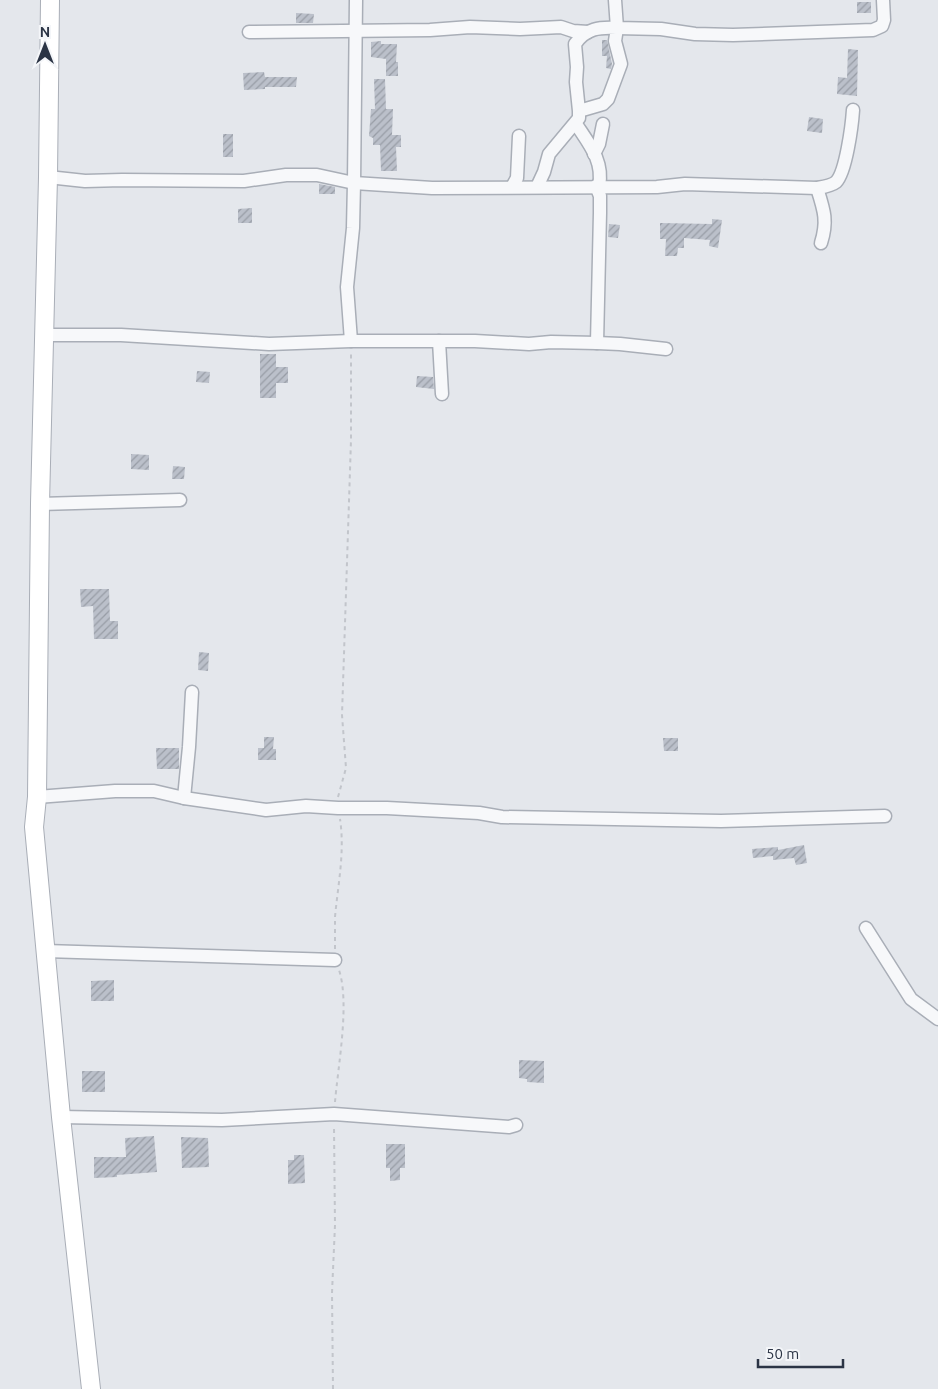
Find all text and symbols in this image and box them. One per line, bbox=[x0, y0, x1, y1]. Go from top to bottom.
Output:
north arrow bbox=[20, 20, 70, 70]
text: N bbox=[40, 24, 50, 40]
scale bar bbox=[758, 1336, 843, 1368]
text: 50 m bbox=[766, 1345, 799, 1362]

